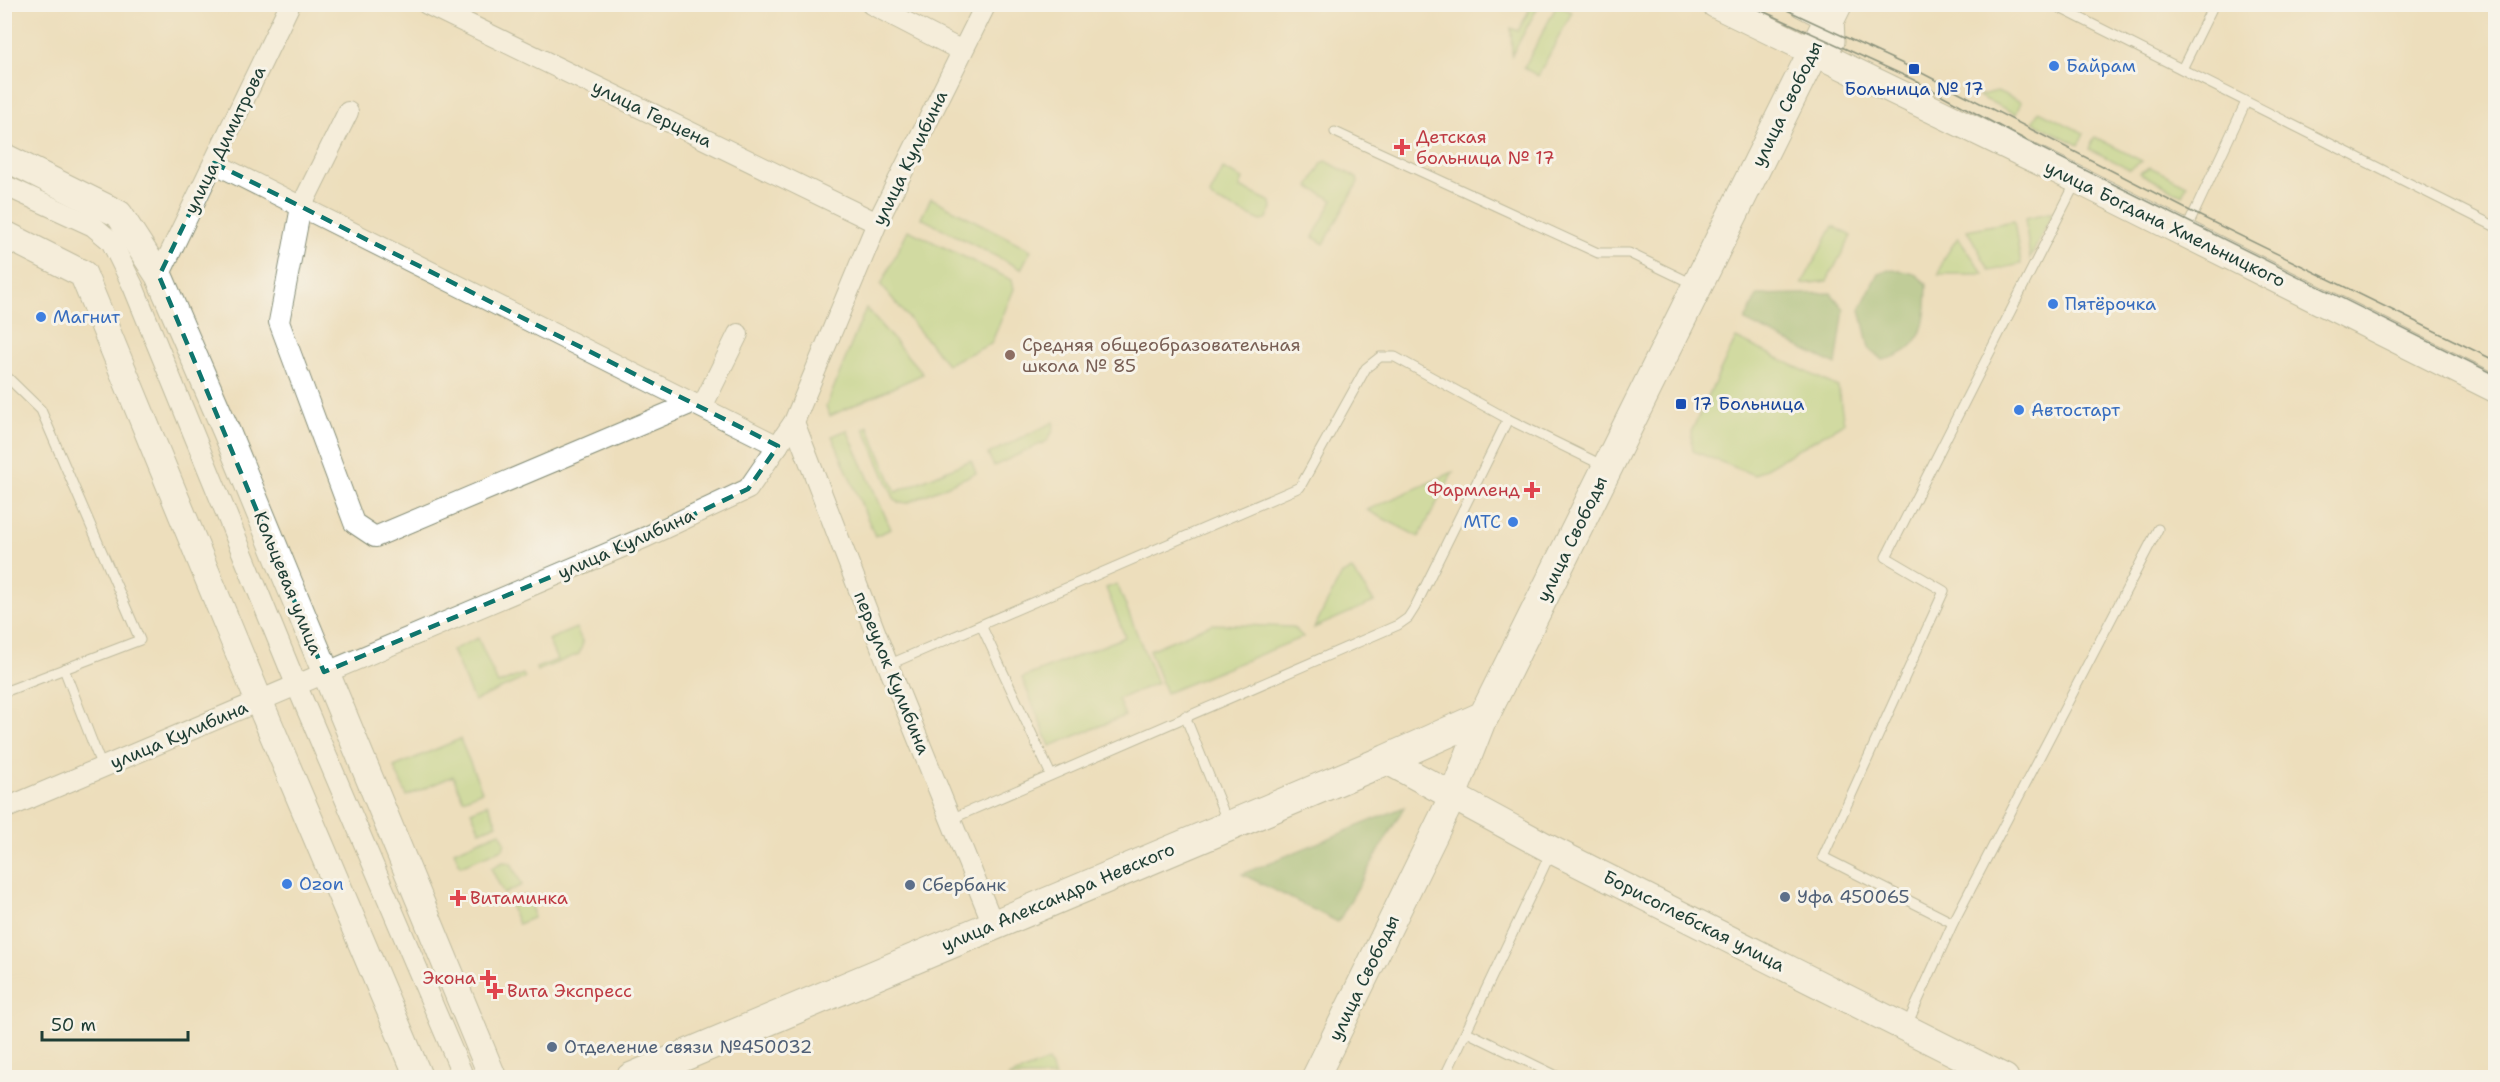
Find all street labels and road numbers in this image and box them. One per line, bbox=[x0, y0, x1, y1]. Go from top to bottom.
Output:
street label: улица Свободы bbox=[1746, 37, 1828, 171]
street label: улица Димитрова bbox=[179, 62, 271, 218]
street label: улица Герцена bbox=[588, 75, 716, 153]
street label: улица Кулибина bbox=[867, 87, 953, 229]
street label: улица Богдана Хмельницкого bbox=[2040, 155, 2290, 293]
street label: улица Свободы bbox=[1531, 472, 1613, 606]
street label: улица Кулибина bbox=[554, 503, 698, 585]
street label: Кольцевая улица bbox=[248, 508, 328, 658]
street label: переулок Кулибина bbox=[848, 588, 936, 758]
street label: улица Кулибина bbox=[106, 695, 252, 775]
street label: улица Александра Невского bbox=[938, 837, 1178, 957]
street label: Борисоглебская улица bbox=[1599, 865, 1789, 977]
street label: улица Свободы bbox=[1323, 911, 1405, 1045]

